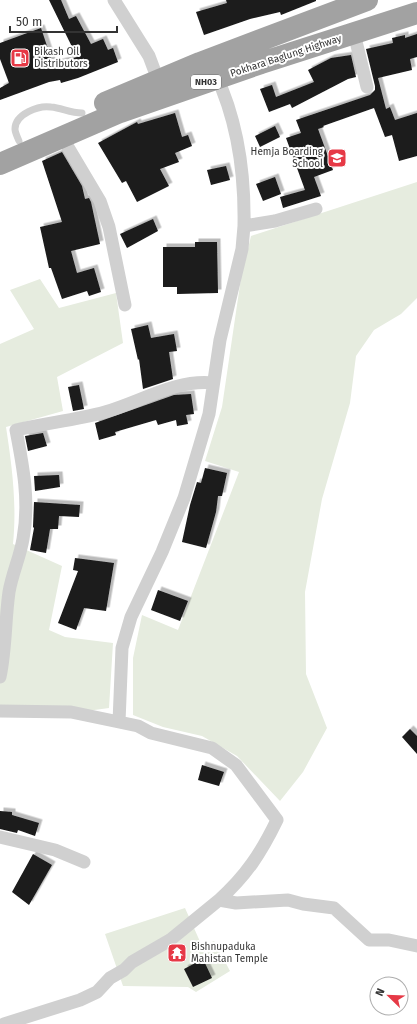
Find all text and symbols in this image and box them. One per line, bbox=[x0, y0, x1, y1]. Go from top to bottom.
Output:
scale bar bbox=[10, 8, 117, 34]
text: 50 m bbox=[16, 15, 42, 29]
street label: Pokhara Baglung Highway bbox=[229, 32, 343, 80]
place label: Bikash Oil Distributors bbox=[34, 46, 88, 70]
fuel station icon: Bikash Oil Distributors bbox=[9, 47, 31, 69]
road number: NH03 bbox=[191, 75, 221, 89]
place label: Hemja Boarding School bbox=[251, 146, 324, 170]
school or university icon: Hemja Boarding School bbox=[326, 147, 348, 169]
place label: Bishnupaduka Mahistan Temple bbox=[191, 941, 268, 965]
temple icon: Bishnupaduka Mahistan Temple bbox=[166, 942, 188, 964]
north arrow bbox=[369, 976, 409, 1016]
text: N bbox=[373, 986, 388, 998]

